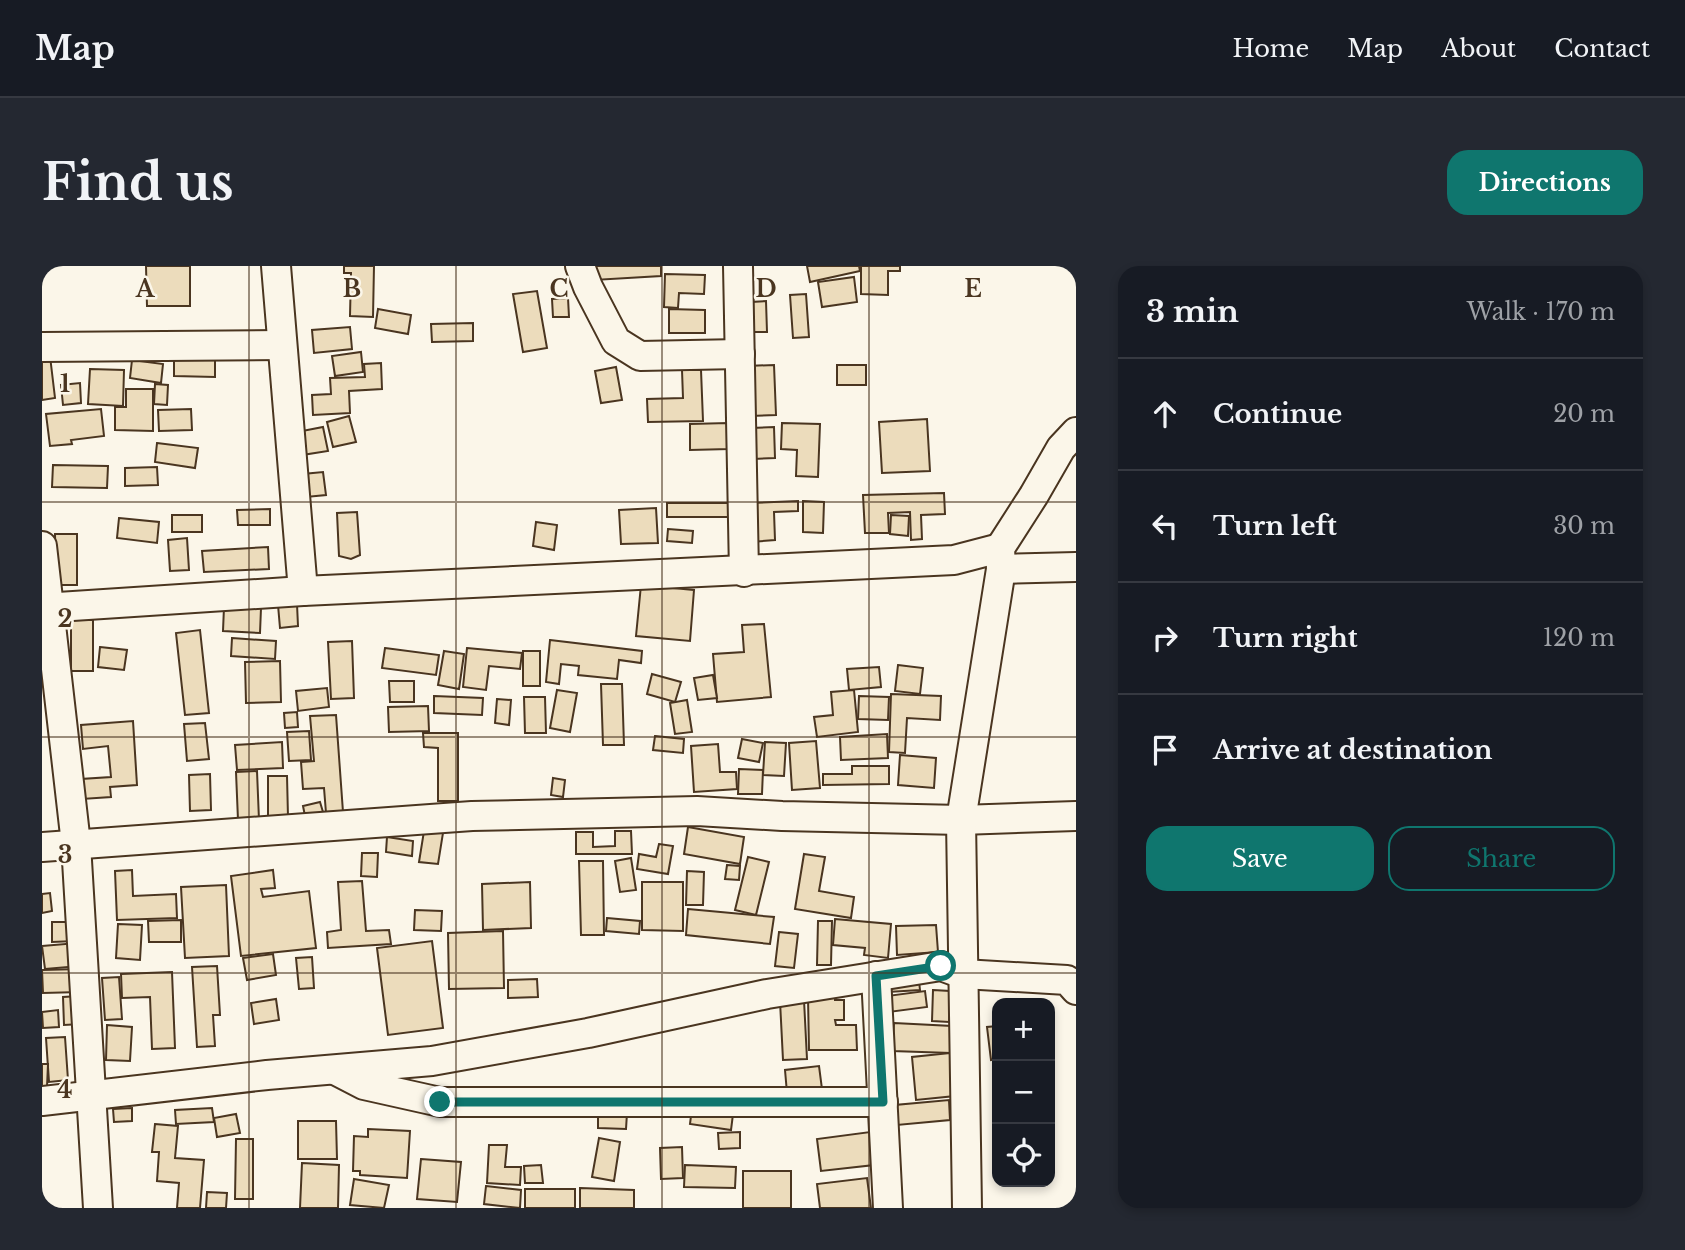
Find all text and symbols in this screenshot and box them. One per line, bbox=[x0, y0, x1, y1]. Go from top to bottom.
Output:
text: Map bbox=[35, 28, 115, 69]
text: Home bbox=[1233, 34, 1309, 63]
text: Map bbox=[1347, 34, 1403, 63]
text: About bbox=[1441, 34, 1516, 63]
text: Contact bbox=[1554, 34, 1650, 63]
button: Directions bbox=[1447, 150, 1643, 215]
text: Find us bbox=[42, 152, 234, 213]
text: A bbox=[135, 275, 156, 303]
text: B bbox=[343, 275, 361, 303]
text: C bbox=[550, 275, 568, 303]
text: D bbox=[755, 275, 777, 303]
text: E bbox=[964, 275, 982, 303]
text: 3 min bbox=[1146, 293, 1239, 330]
text: Walk · 170 m bbox=[1467, 298, 1615, 326]
text: 1 bbox=[60, 370, 70, 398]
icon: ahead bbox=[1146, 395, 1184, 433]
text: Continue bbox=[1213, 398, 1342, 430]
text: 20 m bbox=[1553, 400, 1615, 428]
icon: left bbox=[1146, 507, 1184, 545]
text: Turn left bbox=[1213, 510, 1337, 542]
text: 30 m bbox=[1553, 512, 1615, 540]
text: 2 bbox=[58, 605, 72, 633]
icon: right bbox=[1146, 619, 1184, 657]
text: Turn right bbox=[1213, 622, 1358, 654]
text: 120 m bbox=[1543, 624, 1615, 652]
icon: arrive bbox=[1146, 731, 1184, 769]
text: Arrive at destination bbox=[1213, 734, 1493, 766]
button: Save bbox=[1146, 826, 1374, 891]
button: Share bbox=[1388, 826, 1615, 891]
text: 3 bbox=[58, 841, 72, 869]
route start bbox=[925, 950, 956, 981]
map controls bbox=[992, 998, 1055, 1187]
button: + bbox=[992, 998, 1055, 1061]
button: − bbox=[992, 1061, 1055, 1124]
text: 4 bbox=[57, 1076, 73, 1104]
route end bbox=[424, 1086, 455, 1117]
button: locate bbox=[992, 1124, 1055, 1187]

